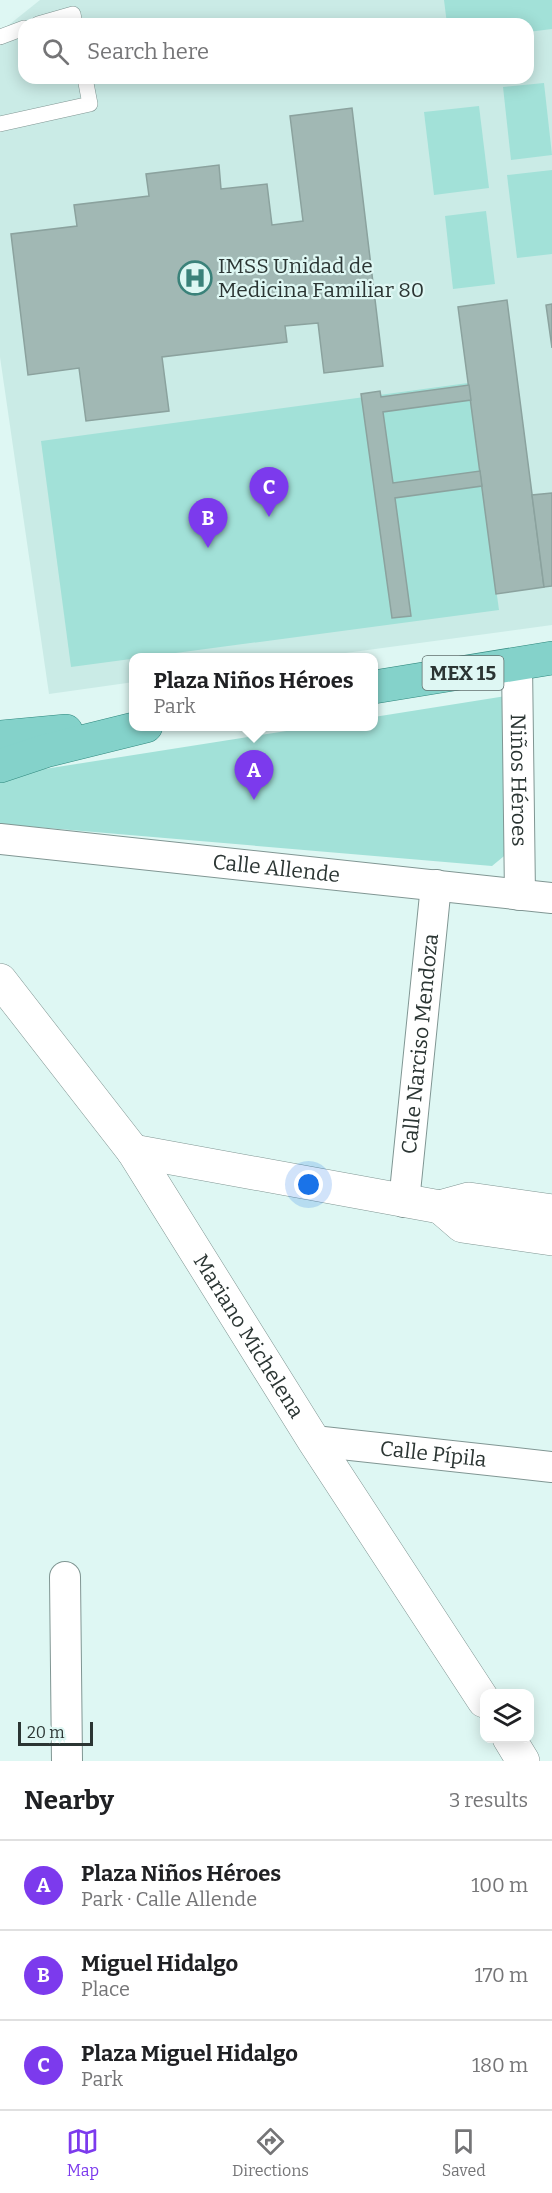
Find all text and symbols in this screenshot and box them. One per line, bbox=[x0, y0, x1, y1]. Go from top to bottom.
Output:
search box bbox=[18, 18, 534, 84]
icon: search bbox=[39, 35, 72, 68]
text: Search here bbox=[87, 38, 209, 65]
place label: IMSS Unidad de Medicina Familiar 80 bbox=[218, 253, 424, 303]
hospital icon: IMSS Unidad de Medicina Familiar 80 bbox=[177, 260, 213, 296]
pin: C bbox=[250, 468, 288, 517]
pin: B bbox=[188, 498, 228, 548]
popup bbox=[129, 653, 378, 731]
road number: MEX 15 bbox=[422, 656, 504, 690]
text: Plaza Niños Héroes bbox=[153, 667, 354, 694]
text: Park bbox=[153, 694, 196, 718]
street label: Niños Héroes bbox=[505, 713, 532, 847]
pin: A bbox=[234, 750, 274, 800]
street label: Calle Allende bbox=[211, 849, 341, 888]
street label: Calle Narciso Mendoza bbox=[396, 932, 444, 1155]
your location bbox=[294, 1170, 323, 1199]
street label: Mariano Michelena bbox=[188, 1250, 310, 1423]
street label: Calle Pípila bbox=[379, 1435, 488, 1473]
map controls bbox=[480, 1689, 534, 1743]
button: layers bbox=[480, 1689, 534, 1743]
scale bar bbox=[18, 1719, 93, 1746]
text: 20 m bbox=[27, 1723, 64, 1742]
text: Nearby bbox=[24, 1785, 114, 1816]
text: 3 results bbox=[449, 1788, 528, 1812]
text: Plaza Niños Héroes bbox=[81, 1860, 281, 1887]
text: A bbox=[36, 1873, 51, 1897]
text: 100 m bbox=[471, 1873, 528, 1897]
text: Park · Calle Allende bbox=[81, 1887, 257, 1911]
text: Miguel Hidalgo bbox=[81, 1950, 238, 1977]
text: B bbox=[37, 1963, 50, 1987]
text: 170 m bbox=[475, 1963, 528, 1987]
text: Place bbox=[81, 1977, 130, 2001]
text: Plaza Miguel Hidalgo bbox=[81, 2040, 298, 2067]
text: C bbox=[37, 2053, 50, 2077]
text: 180 m bbox=[472, 2053, 528, 2077]
text: Park bbox=[81, 2067, 123, 2091]
tab: Map bbox=[66, 2125, 99, 2180]
tab: Directions bbox=[232, 2125, 309, 2180]
tab: Saved bbox=[442, 2125, 486, 2180]

